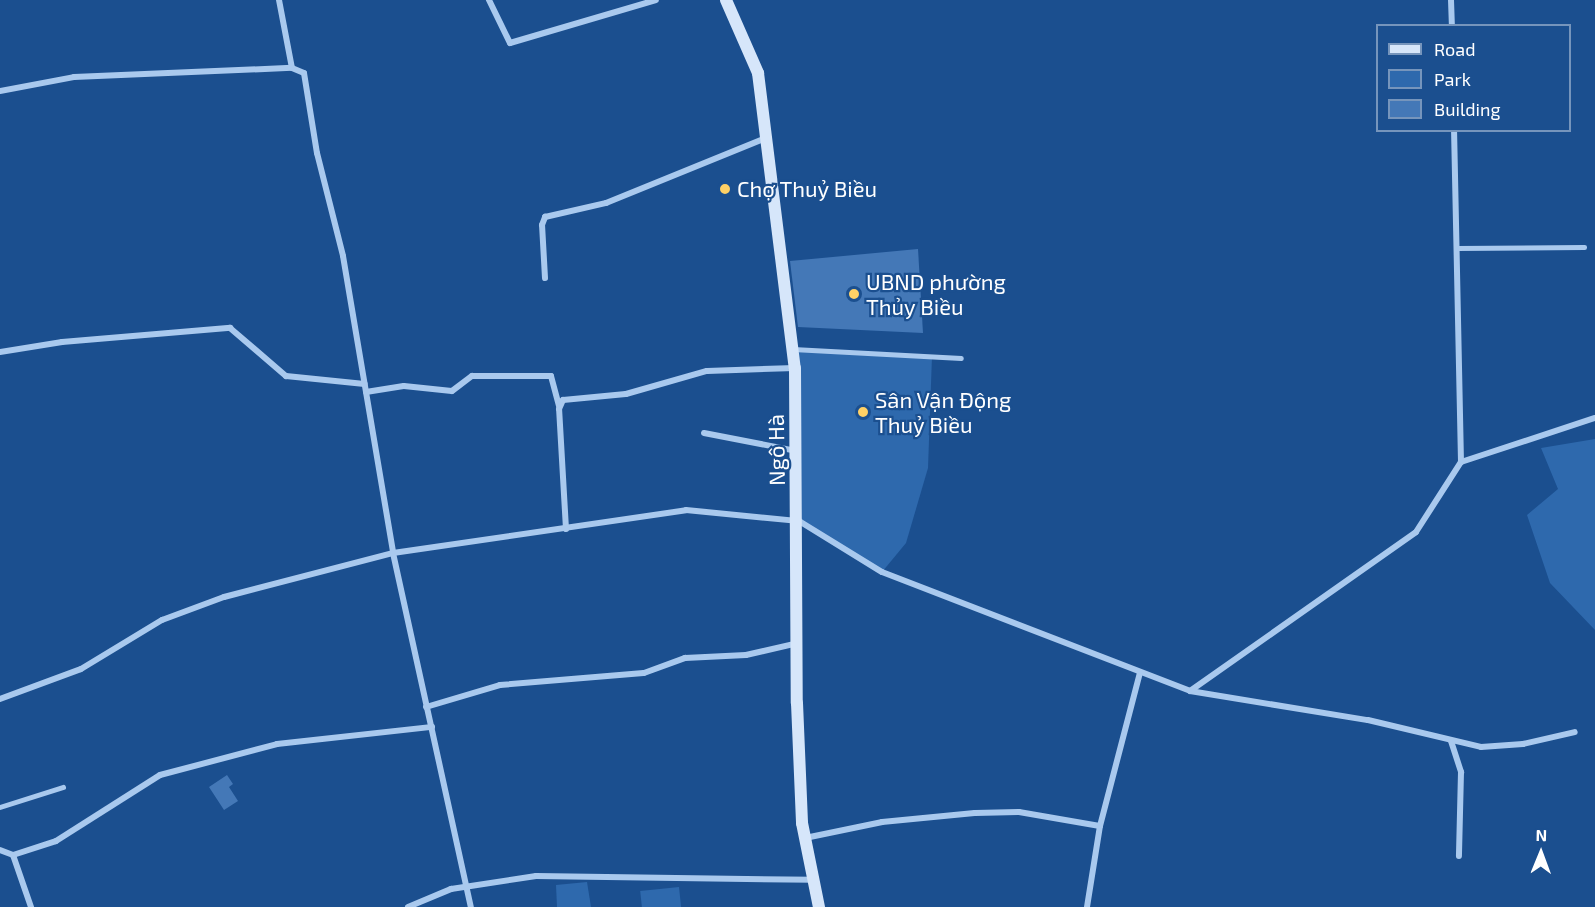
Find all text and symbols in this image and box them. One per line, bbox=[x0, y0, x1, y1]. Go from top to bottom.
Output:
legend bbox=[1376, 24, 1571, 132]
text: Road bbox=[1434, 38, 1475, 60]
text: Park bbox=[1434, 68, 1471, 90]
text: Building bbox=[1434, 98, 1501, 120]
place label: Chợ Thuỷ Biều bbox=[737, 176, 878, 202]
marker: Chợ Thuỷ Biều bbox=[718, 182, 732, 196]
place label: UBND phường Thủy Biều bbox=[866, 268, 1006, 320]
marker: UBND phường Thủy Biều bbox=[847, 287, 861, 301]
place label: Sân Vận Động Thuỷ Biều bbox=[875, 386, 1012, 438]
marker: Sân Vận Động Thuỷ Biều bbox=[856, 405, 870, 419]
street label: Ngô Hà bbox=[762, 414, 790, 486]
north arrow bbox=[1511, 823, 1571, 883]
text: N bbox=[1535, 825, 1547, 844]

